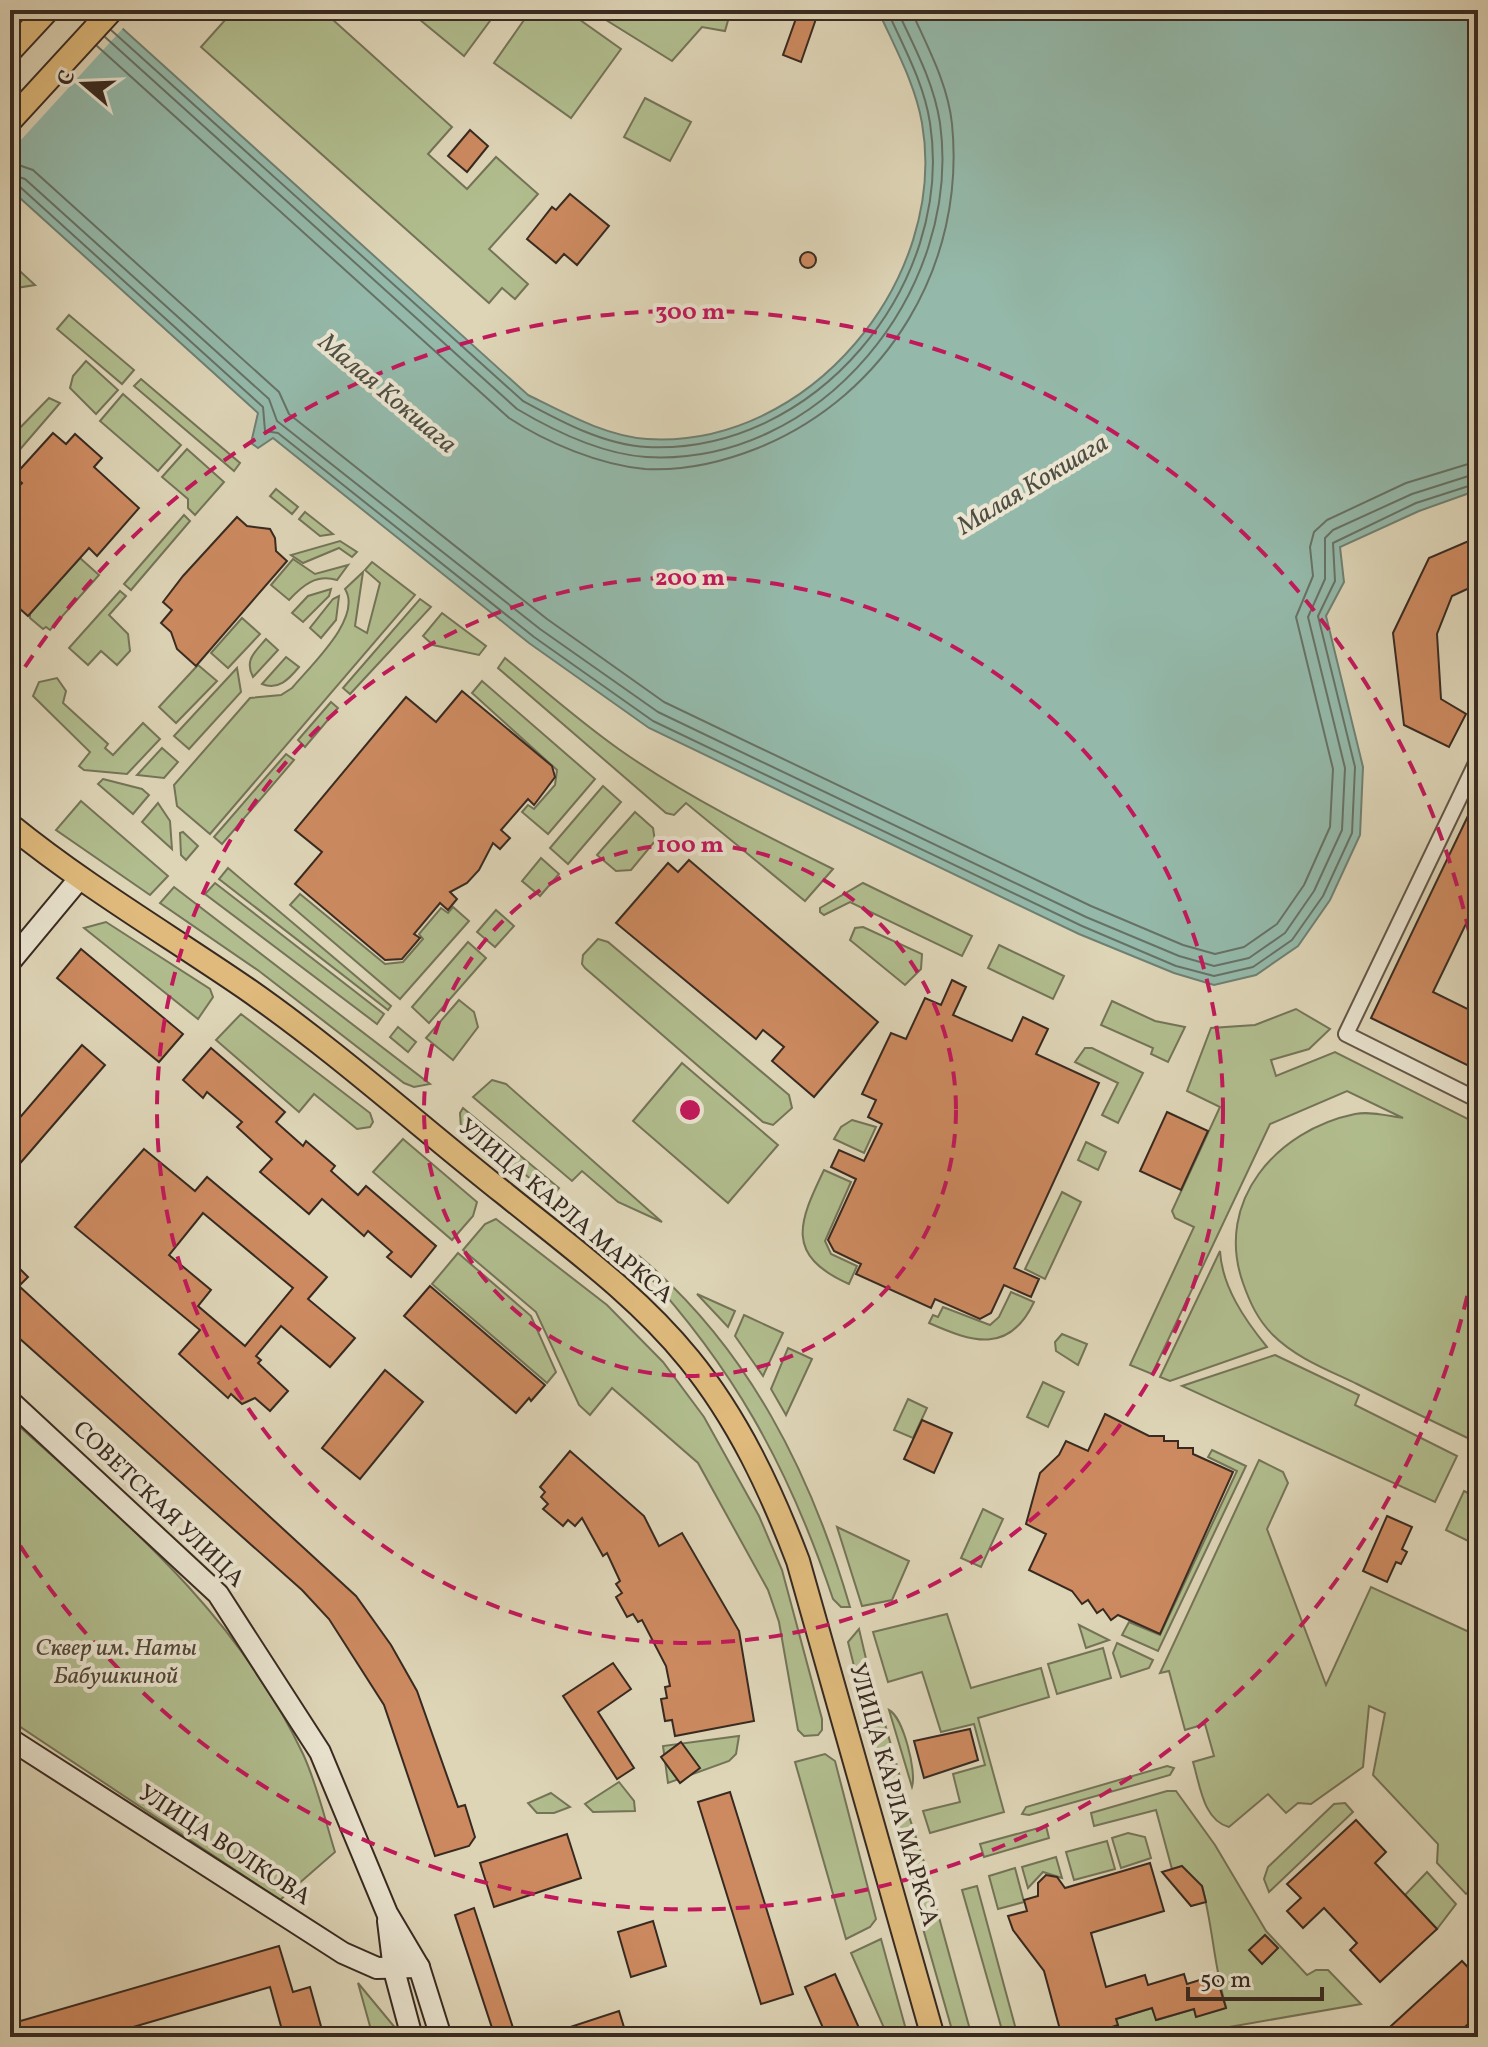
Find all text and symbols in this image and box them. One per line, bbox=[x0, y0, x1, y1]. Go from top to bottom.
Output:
north arrow bbox=[44, 44, 124, 124]
text: С bbox=[50, 67, 84, 90]
text: 300 m bbox=[655, 296, 725, 330]
water label: Малая Кокшага bbox=[309, 325, 464, 463]
water label: Малая Кокшага bbox=[950, 426, 1115, 545]
text: 200 m bbox=[655, 562, 725, 596]
text: 100 m bbox=[656, 829, 724, 863]
centre of rings bbox=[676, 1096, 704, 1124]
street label: УЛИЦА КАРЛА МАРКСА bbox=[450, 1111, 680, 1313]
street label: СОВЕТСКАЯ УЛИЦА bbox=[64, 1414, 252, 1596]
park label: Сквер им. Наты Бабушкиной bbox=[35, 1632, 197, 1694]
street label: УЛИЦА КАРЛА МАРКСА bbox=[839, 1659, 947, 1931]
street label: УЛИЦА ВОЛКОВА bbox=[131, 1777, 317, 1915]
scale bar bbox=[1188, 1951, 1322, 2001]
text: 50 m bbox=[1200, 1964, 1252, 1998]

